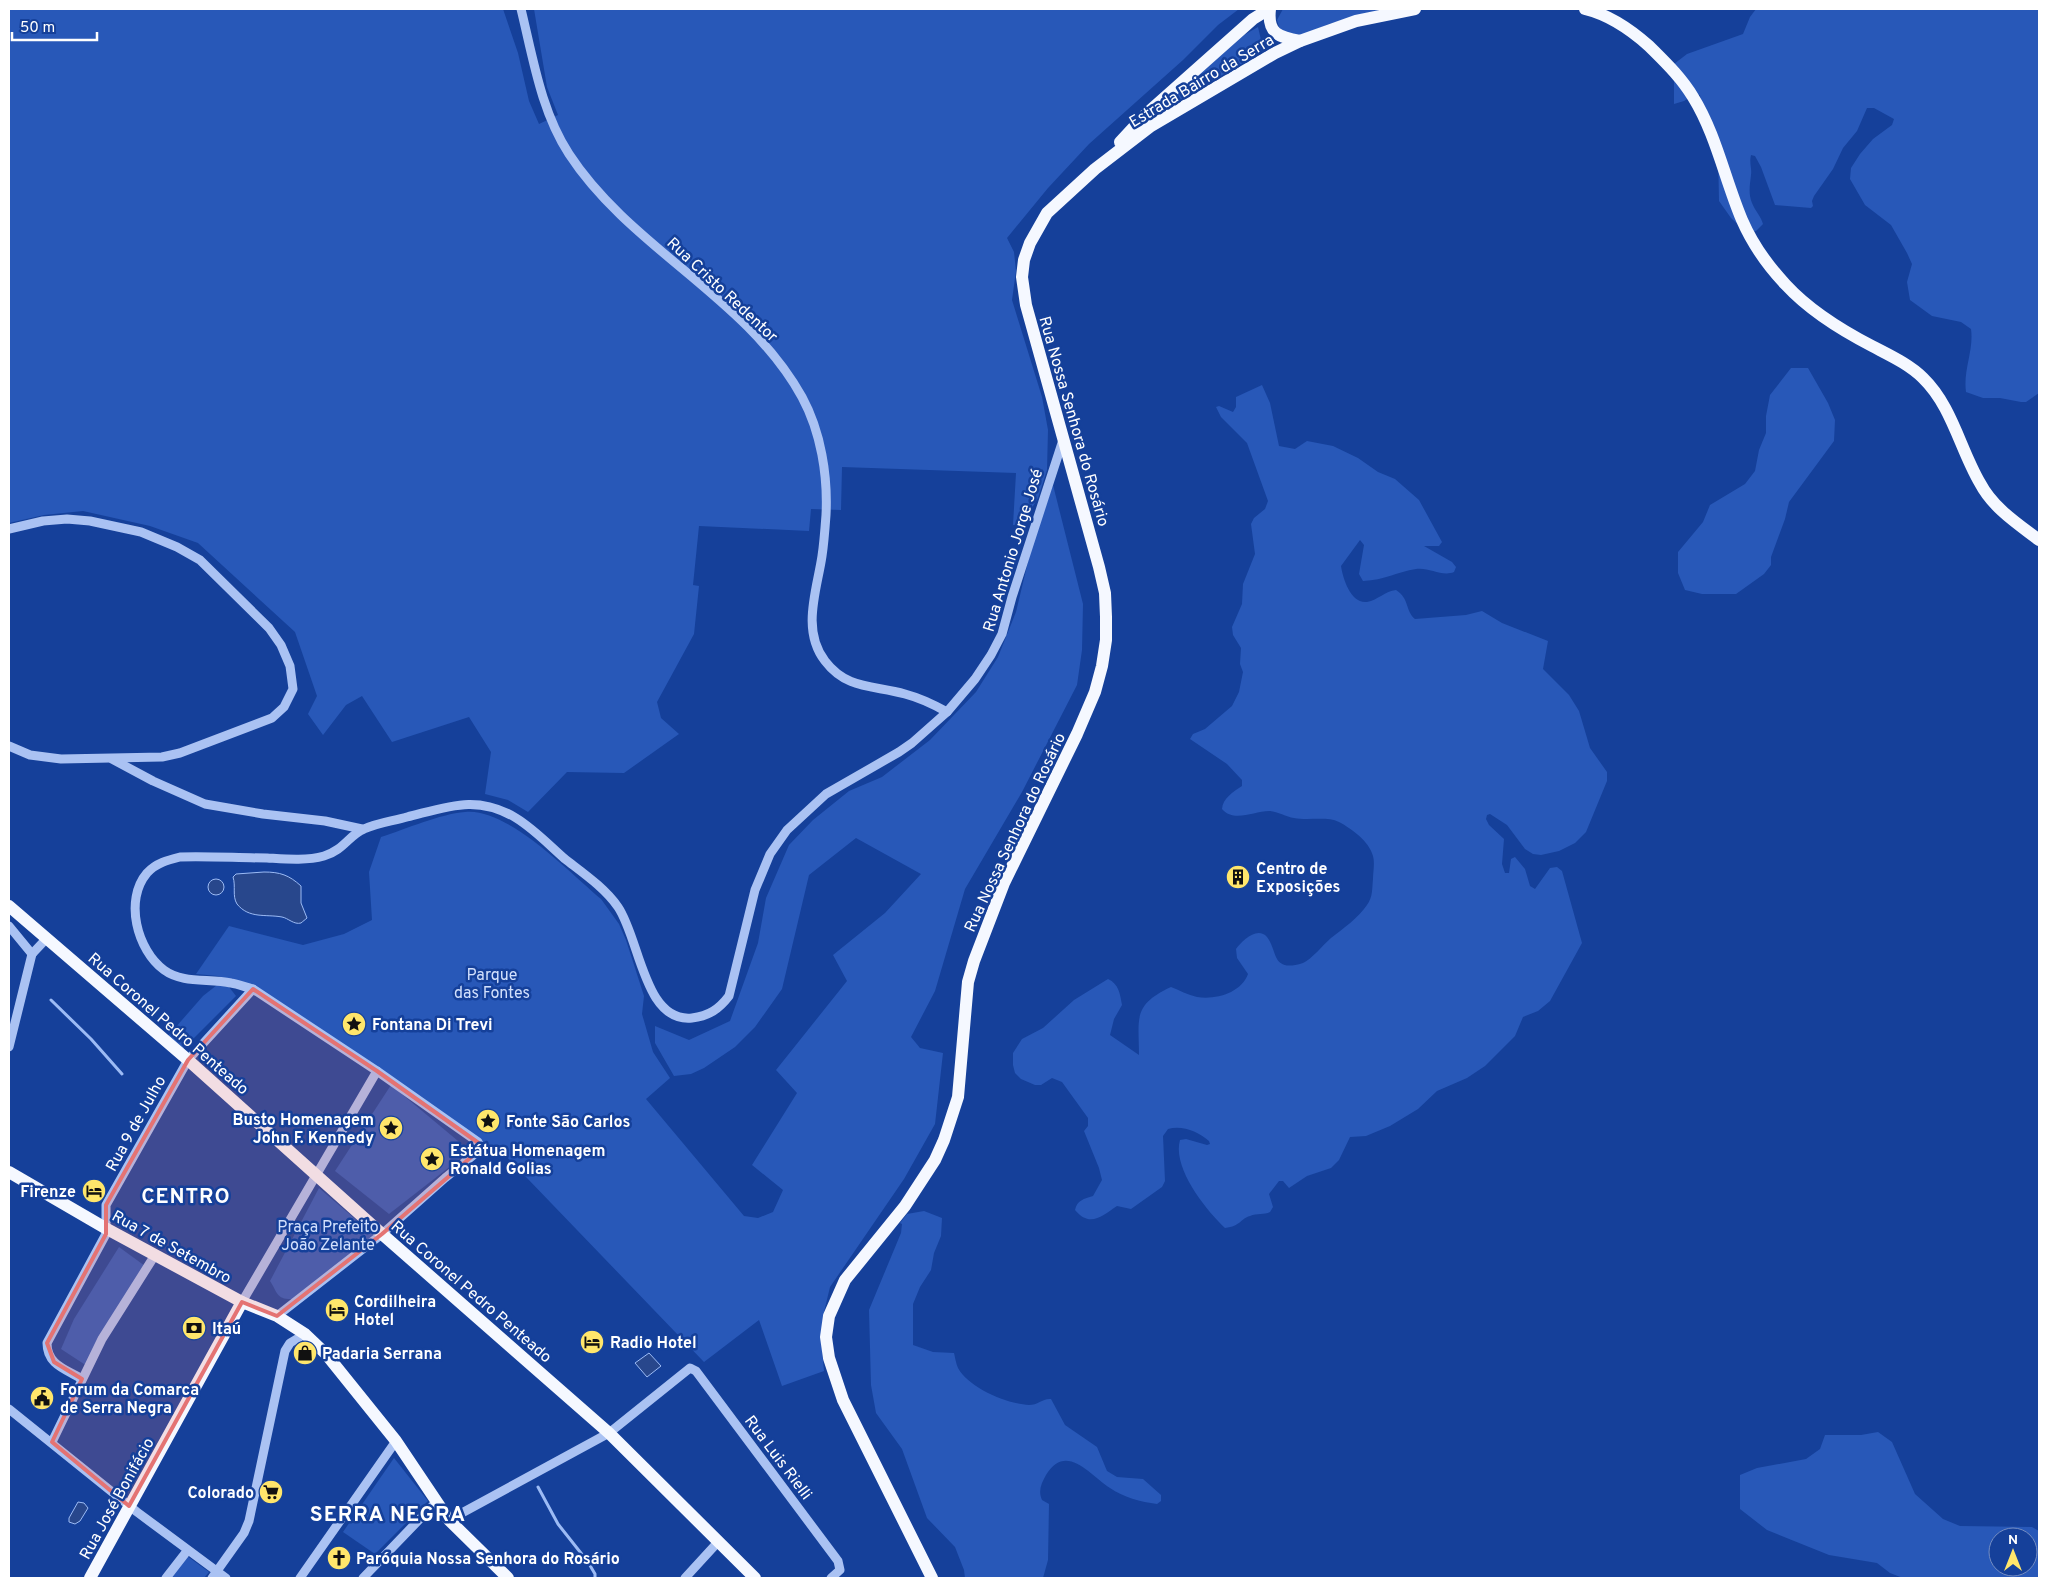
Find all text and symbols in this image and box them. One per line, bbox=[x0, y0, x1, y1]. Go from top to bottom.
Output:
scale bar bbox=[12, 10, 98, 42]
text: 50 m bbox=[20, 19, 55, 38]
street label: Estrada Bairro da Serra bbox=[1126, 31, 1278, 133]
street label: Rua Cristo Redentor bbox=[662, 234, 781, 347]
street label: Rua Nossa Senhora do Rosário bbox=[1033, 314, 1113, 529]
street label: Rua Antonio Jorge José bbox=[980, 467, 1048, 634]
street label: Rua Nossa Senhora do Rosário bbox=[961, 730, 1071, 936]
place label: Centro de Exposições bbox=[1256, 860, 1340, 898]
building icon: Centro de Exposições bbox=[1225, 864, 1251, 890]
street label: Rua Coronel Pedro Penteado bbox=[83, 949, 252, 1100]
park label: Parque das Fontes bbox=[454, 966, 530, 1004]
place icon: Fontana Di Trevi bbox=[341, 1011, 367, 1037]
place label: Fontana Di Trevi bbox=[372, 1016, 493, 1036]
street label: Rua 9 de Julho bbox=[102, 1072, 171, 1175]
place icon: Fonte São Carlos bbox=[475, 1108, 501, 1134]
place label: Busto Homenagem John F. Kennedy bbox=[233, 1111, 374, 1149]
place label: Fonte São Carlos bbox=[506, 1113, 630, 1133]
place icon: Busto Homenagem John F. Kennedy bbox=[378, 1115, 404, 1141]
place label: Estátua Homenagem Ronald Golias bbox=[450, 1142, 605, 1180]
place icon: Estátua Homenagem Ronald Golias bbox=[419, 1146, 445, 1172]
hotel icon: Firenze bbox=[81, 1178, 107, 1204]
place label: Firenze bbox=[20, 1183, 76, 1203]
district label: CENTRO bbox=[141, 1184, 231, 1211]
street label: Rua 7 de Setembro bbox=[108, 1207, 234, 1289]
street label: Rua Coronel Pedro Penteado bbox=[386, 1217, 555, 1368]
park label: Praça Prefeito João Zelante bbox=[277, 1218, 379, 1256]
place label: Cordilheira Hotel bbox=[354, 1293, 436, 1331]
hotel icon: Cordilheira Hotel bbox=[324, 1297, 350, 1323]
bank icon: Itaú bbox=[181, 1315, 207, 1341]
place label: Itaú bbox=[212, 1320, 241, 1340]
hotel icon: Radio Hotel bbox=[579, 1329, 605, 1355]
place label: Radio Hotel bbox=[610, 1334, 697, 1354]
shop icon: Padaria Serrana bbox=[292, 1340, 318, 1366]
place label: Padaria Serrana bbox=[322, 1345, 442, 1365]
place label: Forum da Comarca de Serra Negra bbox=[60, 1381, 199, 1419]
public building icon: Forum da Comarca de Serra Negra bbox=[29, 1385, 55, 1411]
street label: Rua Luis Rielli bbox=[739, 1412, 816, 1504]
street label: Rua José Bonifácio bbox=[76, 1434, 160, 1563]
supermarket icon: Colorado bbox=[258, 1479, 284, 1505]
place label: Colorado bbox=[187, 1484, 254, 1504]
district label: SERRA NEGRA bbox=[310, 1502, 466, 1529]
north arrow bbox=[1988, 1527, 2038, 1577]
text: N bbox=[2008, 1532, 2018, 1549]
church icon: Paróquia Nossa Senhora do Rosário bbox=[326, 1545, 352, 1571]
place label: Paróquia Nossa Senhora do Rosário bbox=[356, 1550, 620, 1570]

